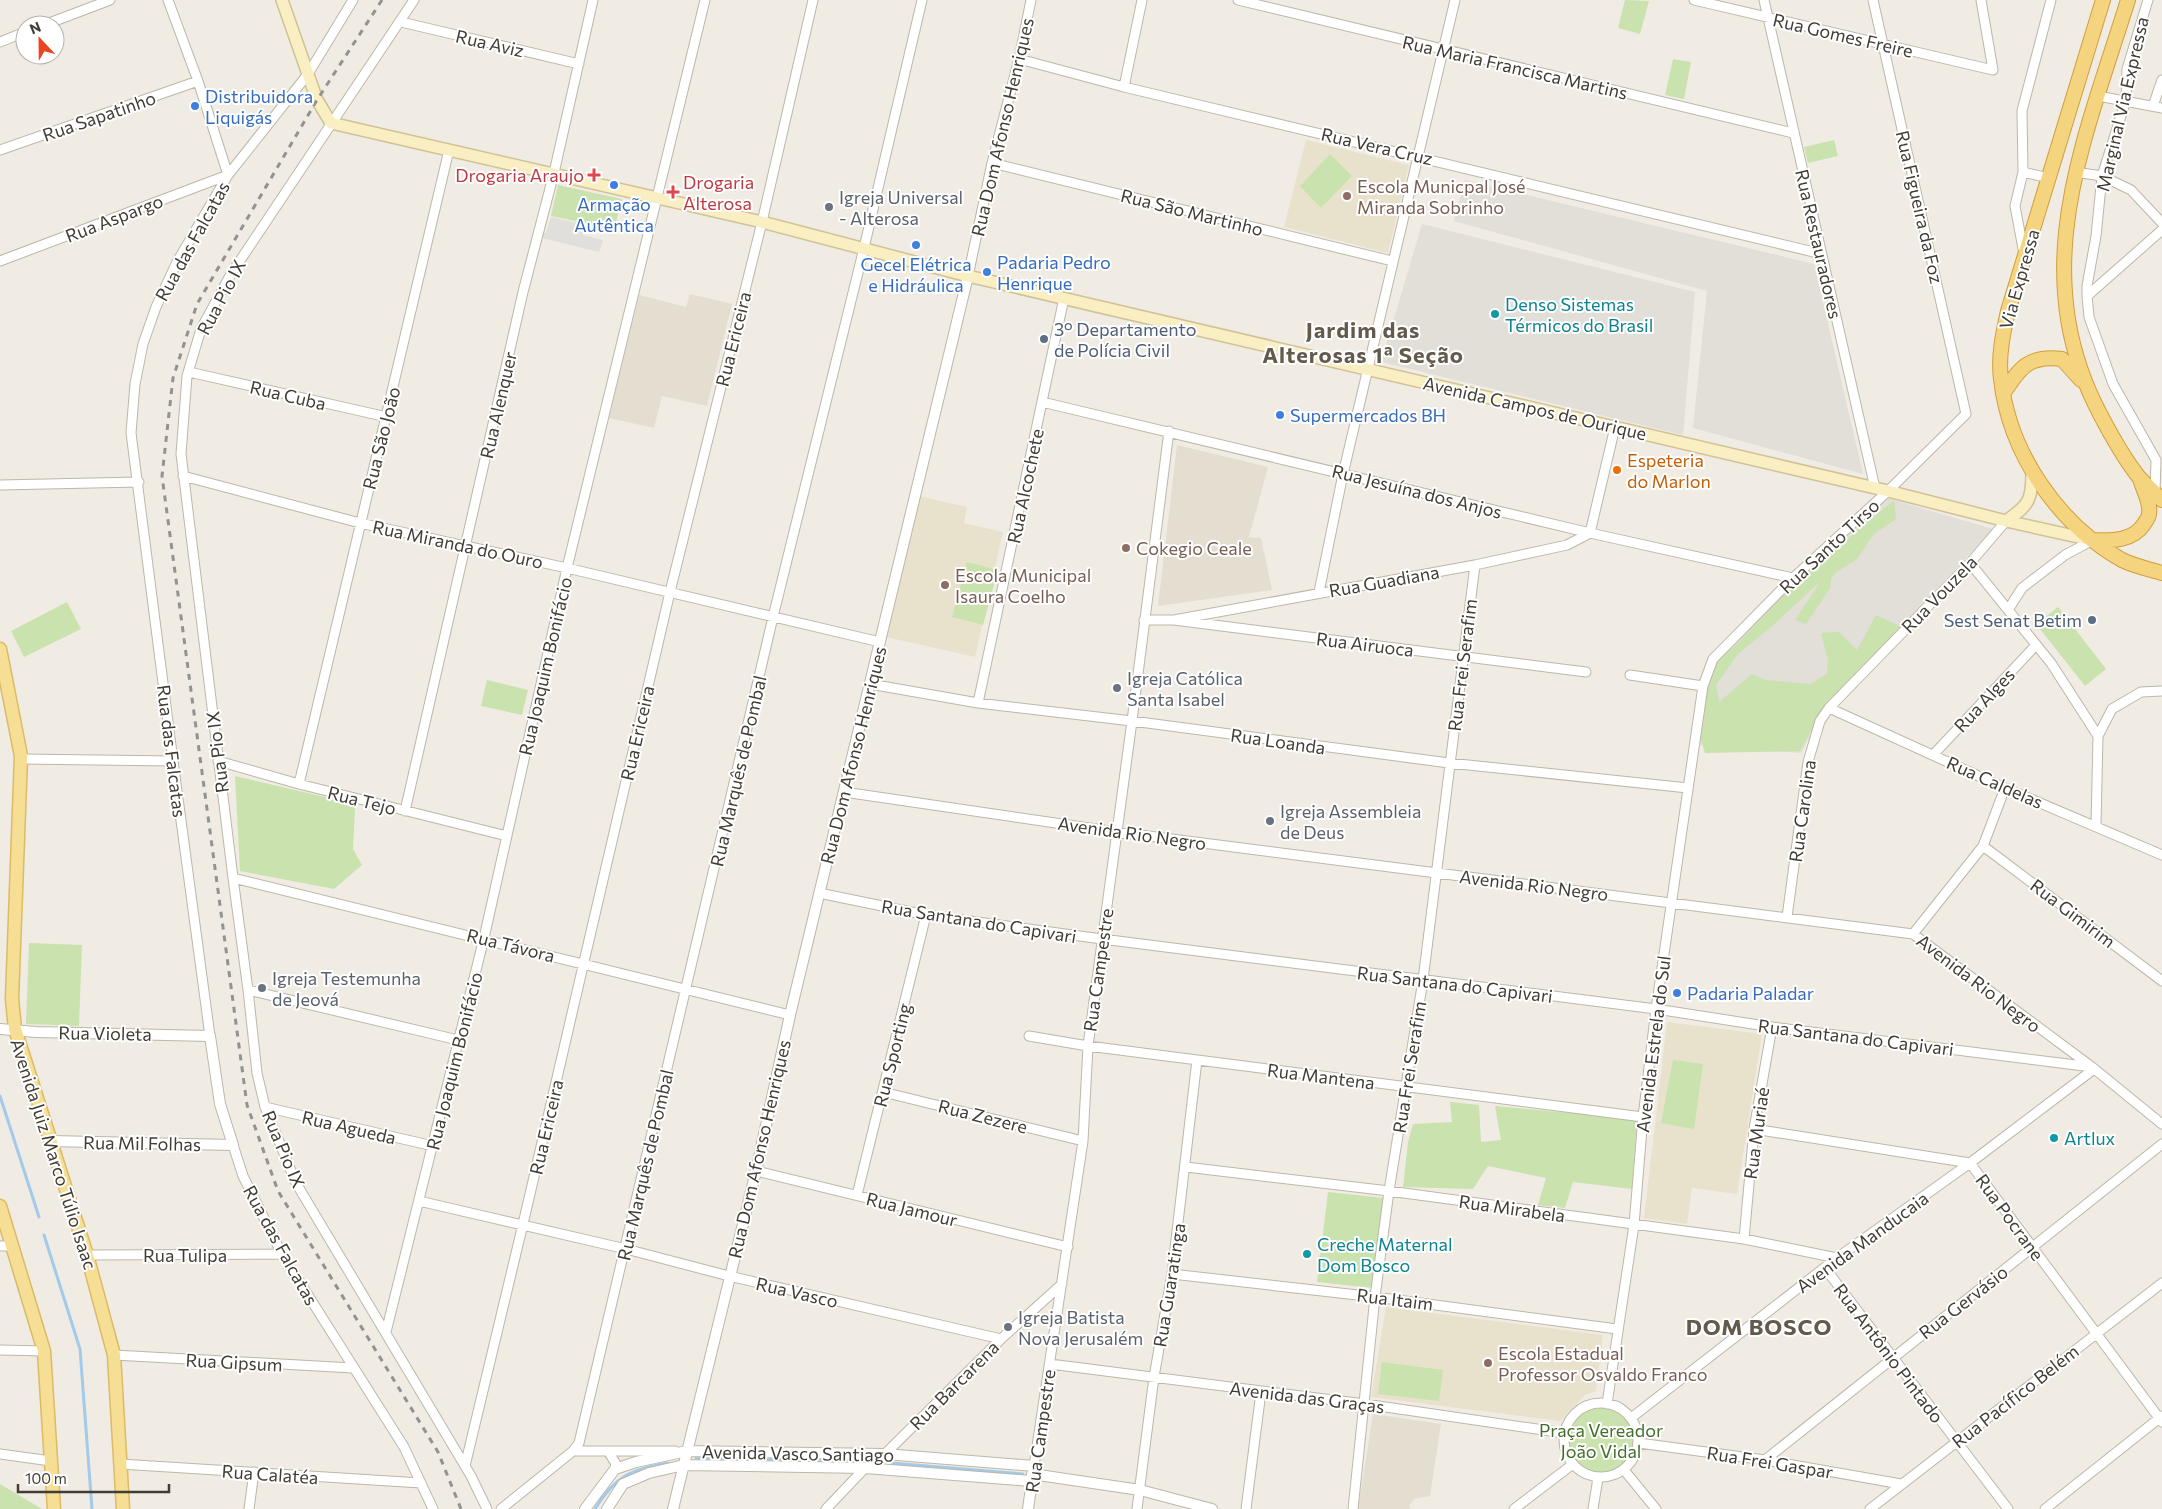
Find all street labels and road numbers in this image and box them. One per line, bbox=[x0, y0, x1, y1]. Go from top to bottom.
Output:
street label: Rua Gomes Freire bbox=[1771, 8, 1915, 62]
street label: Marginal Via Expressa bbox=[2091, 14, 2153, 194]
street label: Rua Dom Afonso Henriques bbox=[966, 16, 1038, 238]
street label: Rua Aviz bbox=[454, 24, 526, 62]
street label: Rua Maria Francisca Martins bbox=[1400, 30, 1630, 104]
street label: Rua Sapatinho bbox=[39, 86, 159, 146]
street label: Rua Vera Cruz bbox=[1319, 122, 1435, 170]
street label: Rua Figueira da Foz bbox=[1892, 128, 1948, 286]
street label: Rua Restauradores bbox=[1791, 167, 1847, 321]
street label: Rua das Falcatas bbox=[150, 177, 234, 305]
street label: Rua São Martinho bbox=[1118, 184, 1266, 240]
street label: Rua Aspargo bbox=[62, 189, 166, 247]
street label: Via Expressa bbox=[1994, 227, 2044, 331]
street label: Rua Pio IX bbox=[192, 256, 250, 338]
street label: Rua Ericeira bbox=[711, 289, 755, 389]
street label: Rua Alenquer bbox=[475, 349, 521, 461]
street label: Avenida Campos de Ourique bbox=[1421, 372, 1649, 444]
street label: Rua Cuba bbox=[248, 376, 328, 414]
street label: Rua São João bbox=[358, 384, 404, 492]
street label: Rua Alcochete bbox=[1002, 427, 1048, 545]
street label: Rua Jesuína dos Anjos bbox=[1330, 459, 1504, 523]
street label: Rua Santo Tirso bbox=[1774, 494, 1884, 598]
street label: Rua Miranda do Ouro bbox=[371, 515, 545, 573]
street label: Rua Vouzela bbox=[1897, 551, 1981, 637]
street label: Rua Guadiana bbox=[1327, 560, 1441, 602]
street label: Rua Joaquim Bonifácio bbox=[514, 575, 576, 757]
street label: Rua Frei Serafim bbox=[1443, 598, 1481, 732]
street label: Rua Airuoca bbox=[1315, 627, 1415, 661]
street label: Rua Dom Afonso Henriques bbox=[815, 644, 891, 866]
street label: Rua Alges bbox=[1949, 664, 2019, 736]
street label: Rua Marquês de Pombal bbox=[705, 673, 771, 869]
street label: Rua das Falcatas bbox=[153, 683, 191, 819]
street label: Rua Ericeira bbox=[615, 683, 659, 783]
street label: Rua Pio IX bbox=[201, 710, 233, 794]
street label: Rua Loanda bbox=[1229, 723, 1327, 759]
street label: Rua Caldelas bbox=[1943, 751, 2047, 813]
street label: Rua Carolina bbox=[1784, 758, 1820, 864]
street label: Rua Tejo bbox=[325, 781, 399, 819]
street label: Avenida Rio Negro bbox=[1056, 812, 1208, 854]
street label: Avenida Rio Negro bbox=[1458, 865, 1610, 905]
street label: Rua Gimirim bbox=[2026, 874, 2120, 952]
street label: Rua Santana do Capivari bbox=[880, 895, 1078, 947]
street label: Rua Campestre bbox=[1078, 907, 1118, 1033]
street label: Rua Távora bbox=[465, 923, 557, 967]
street label: Avenida Rio Negro bbox=[1913, 929, 2045, 1037]
street label: Avenida Estrela do Sul bbox=[1631, 954, 1675, 1134]
street label: Rua Santana do Capivari bbox=[1356, 961, 1554, 1007]
street label: Rua Joaquim Bonifácio bbox=[421, 970, 487, 1152]
street label: Rua Frei Serafim bbox=[1388, 999, 1430, 1135]
street label: Rua Sporting bbox=[868, 1001, 916, 1109]
street label: Rua Santana do Capivari bbox=[1757, 1014, 1955, 1060]
street label: Rua Violeta bbox=[58, 1021, 152, 1045]
street label: Avenida Juiz Marco Túlio Isaac bbox=[6, 1036, 102, 1272]
street label: Rua Dom Afonso Henriques bbox=[723, 1038, 795, 1260]
street label: Rua Mantena bbox=[1266, 1058, 1376, 1094]
street label: Rua Marquês de Pombal bbox=[612, 1067, 678, 1263]
street label: Rua Ericeira bbox=[524, 1077, 568, 1177]
street label: Rua Muriaé bbox=[1739, 1085, 1773, 1181]
street label: Rua Zezere bbox=[936, 1094, 1030, 1138]
street label: Rua Agueda bbox=[300, 1105, 398, 1149]
street label: Rua Pio IX bbox=[258, 1107, 310, 1191]
street label: Rua Mil Folhas bbox=[83, 1131, 201, 1155]
street label: Rua Pocrane bbox=[1971, 1169, 2049, 1265]
street label: Rua das Falcatas bbox=[239, 1181, 323, 1309]
street label: Rua Jamour bbox=[864, 1187, 960, 1231]
street label: Avenida Manducaia bbox=[1792, 1187, 1932, 1297]
street label: Rua Mirabela bbox=[1457, 1190, 1567, 1226]
street label: Rua Guaratinga bbox=[1148, 1221, 1190, 1349]
street label: Rua Tulipa bbox=[143, 1244, 227, 1266]
street label: Rua Gervásio bbox=[1914, 1260, 2012, 1344]
street label: Rua Vasco bbox=[754, 1272, 840, 1312]
street label: Rua Antônio Pintado bbox=[1829, 1279, 1949, 1427]
street label: Rua Itaim bbox=[1355, 1283, 1435, 1315]
street label: Rua Barcarena bbox=[905, 1336, 1003, 1434]
street label: Rua Pacífico Belém bbox=[1947, 1340, 2083, 1452]
street label: Rua Gipsum bbox=[185, 1348, 283, 1376]
street label: Rua Campestre bbox=[1020, 1368, 1060, 1494]
street label: Avenida das Graças bbox=[1228, 1377, 1386, 1417]
street label: Avenida Vasco Santiago bbox=[702, 1440, 894, 1466]
street label: Rua Frei Gaspar bbox=[1705, 1441, 1835, 1483]
street label: Rua Calatéa bbox=[221, 1460, 319, 1488]

